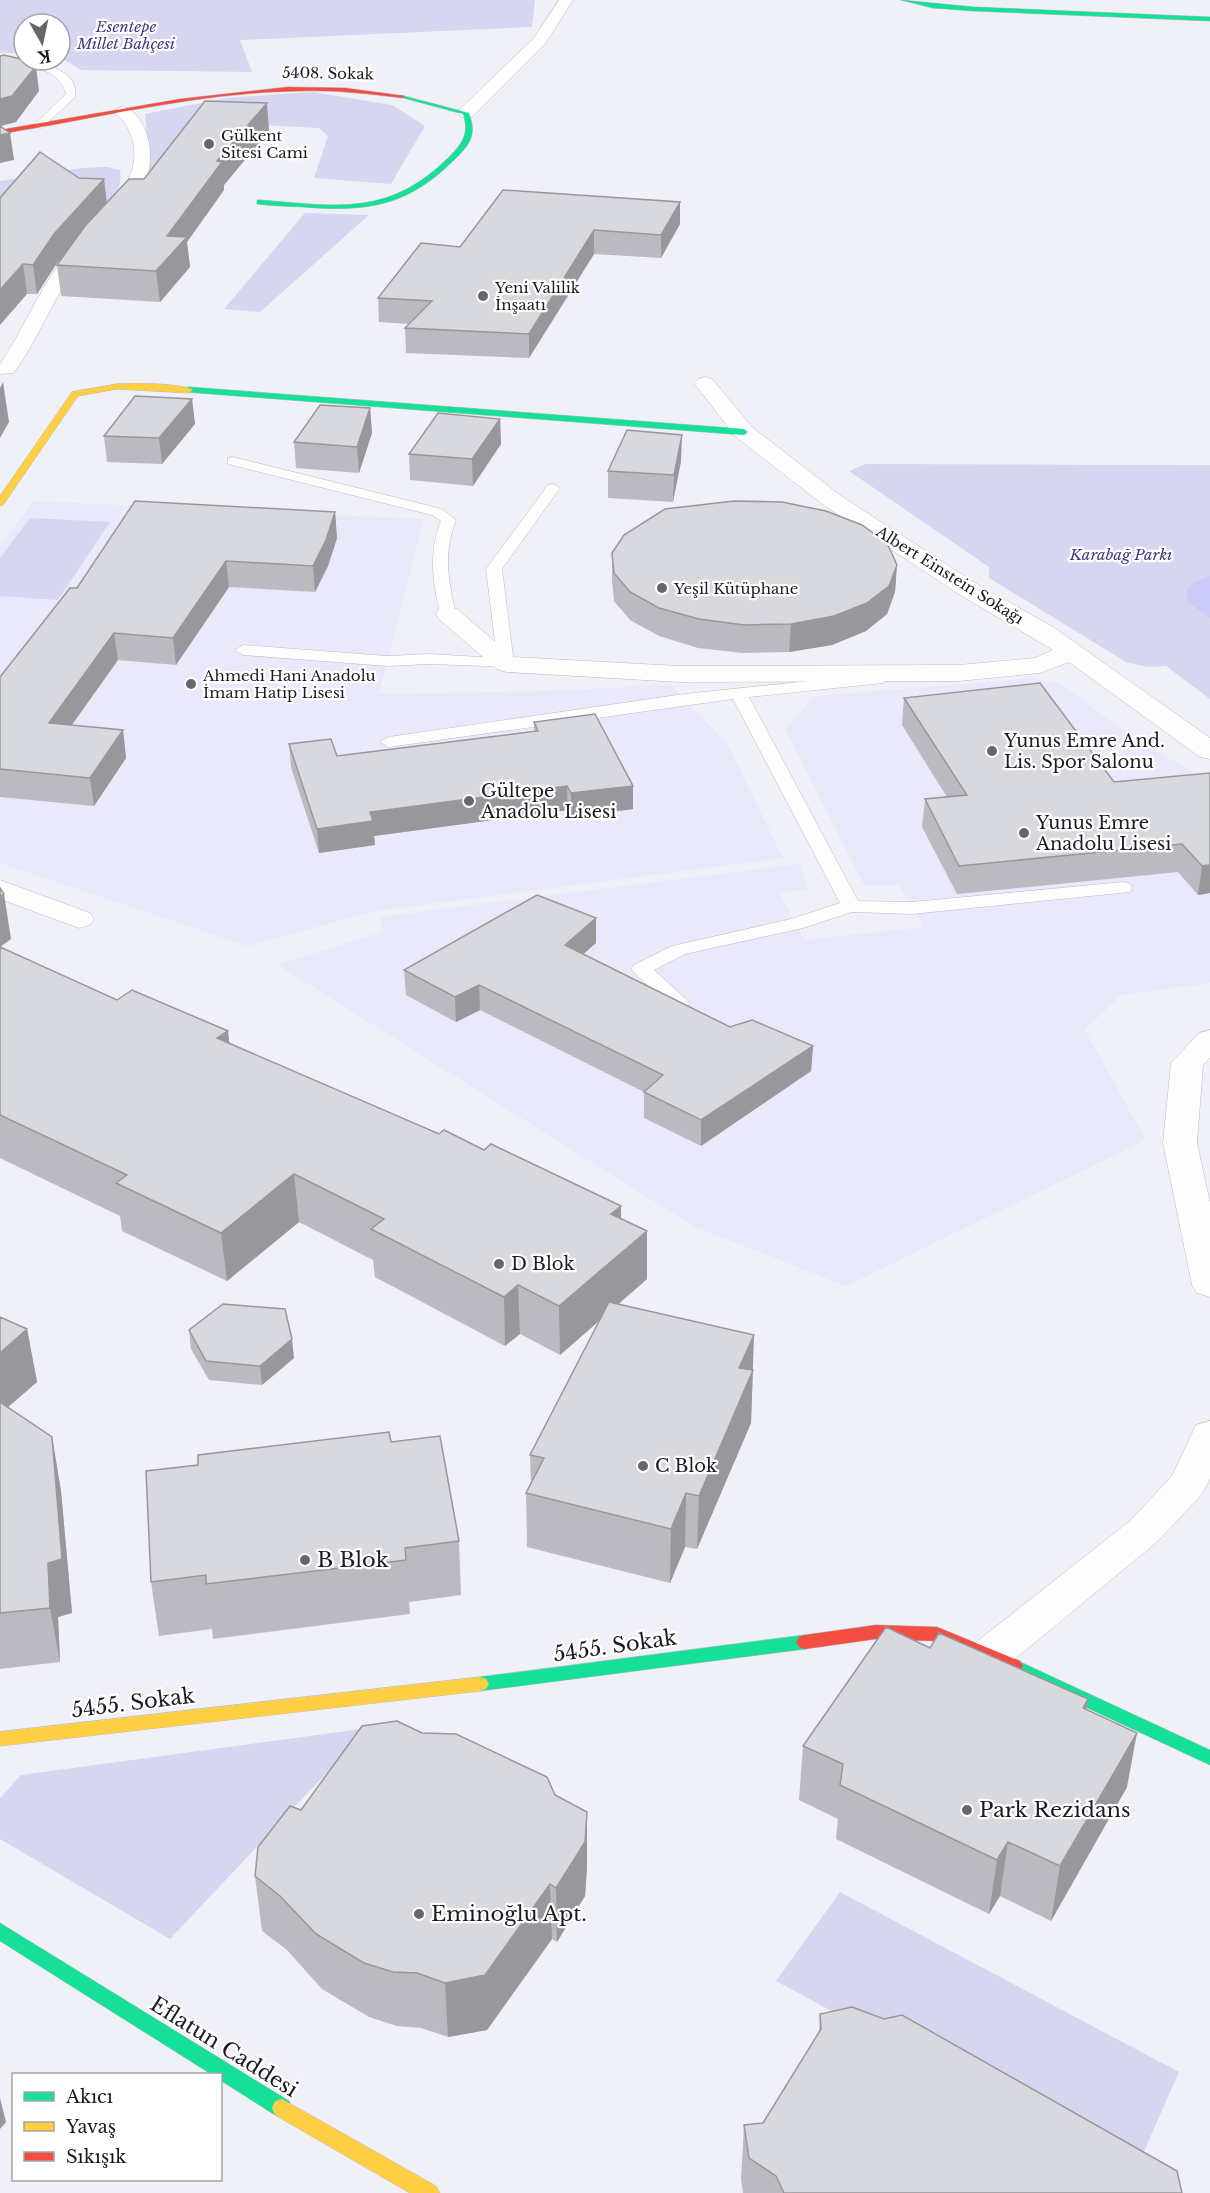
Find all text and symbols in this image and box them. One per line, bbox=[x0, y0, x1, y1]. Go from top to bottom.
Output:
north arrow bbox=[12, 12, 72, 72]
park label: Esentepe Millet Bahçesi bbox=[76, 17, 176, 53]
text: K bbox=[35, 46, 52, 68]
street label: 5408. Sokak bbox=[282, 63, 375, 83]
place label: Gülkent Sitesi Cami bbox=[221, 126, 308, 162]
marker: Gülkent Sitesi Cami bbox=[202, 137, 216, 151]
place label: Yeni Valilik İnşaatı bbox=[494, 278, 581, 314]
marker: Yeni Valilik İnşaatı bbox=[476, 289, 490, 303]
street label: Albert Einstein Sokağı bbox=[872, 521, 1027, 628]
park label: Karabağ Parkı bbox=[1069, 545, 1172, 564]
place label: Yeşil Kütüphane bbox=[673, 579, 798, 598]
marker: Yeşil Kütüphane bbox=[655, 581, 669, 595]
place label: Ahmedi Hani Anadolu İmam Hatip Lisesi bbox=[202, 666, 376, 702]
marker: Ahmedi Hani Anadolu İmam Hatip Lisesi bbox=[184, 677, 198, 691]
place label: Yunus Emre And. Lis. Spor Salonu bbox=[1003, 730, 1165, 773]
marker: Yunus Emre And. Lis. Spor Salonu bbox=[985, 744, 999, 758]
place label: Gültepe Anadolu Lisesi bbox=[480, 780, 616, 823]
marker: Gültepe Anadolu Lisesi bbox=[462, 794, 476, 808]
place label: Yunus Emre Anadolu Lisesi bbox=[1035, 812, 1171, 855]
marker: Yunus Emre Anadolu Lisesi bbox=[1017, 826, 1031, 840]
place label: D Blok bbox=[511, 1253, 575, 1275]
marker: D Blok bbox=[492, 1257, 506, 1271]
place label: C Blok bbox=[655, 1455, 717, 1477]
marker: C Blok bbox=[636, 1459, 650, 1473]
place label: B Blok bbox=[317, 1547, 389, 1573]
marker: B Blok bbox=[298, 1553, 312, 1567]
street label: 5455. Sokak bbox=[552, 1624, 678, 1668]
street label: 5455. Sokak bbox=[70, 1683, 196, 1723]
place label: Park Rezidans bbox=[979, 1797, 1131, 1823]
marker: Park Rezidans bbox=[960, 1803, 974, 1817]
place label: Eminoğlu Apt. bbox=[431, 1901, 587, 1927]
marker: Eminoğlu Apt. bbox=[412, 1907, 426, 1921]
street label: Eflatun Caddesi bbox=[145, 1991, 303, 2103]
legend bbox=[12, 2073, 222, 2181]
text: Akıcı bbox=[65, 2086, 113, 2108]
text: Yavaş bbox=[65, 2116, 116, 2138]
text: Sıkışık bbox=[66, 2146, 126, 2168]

